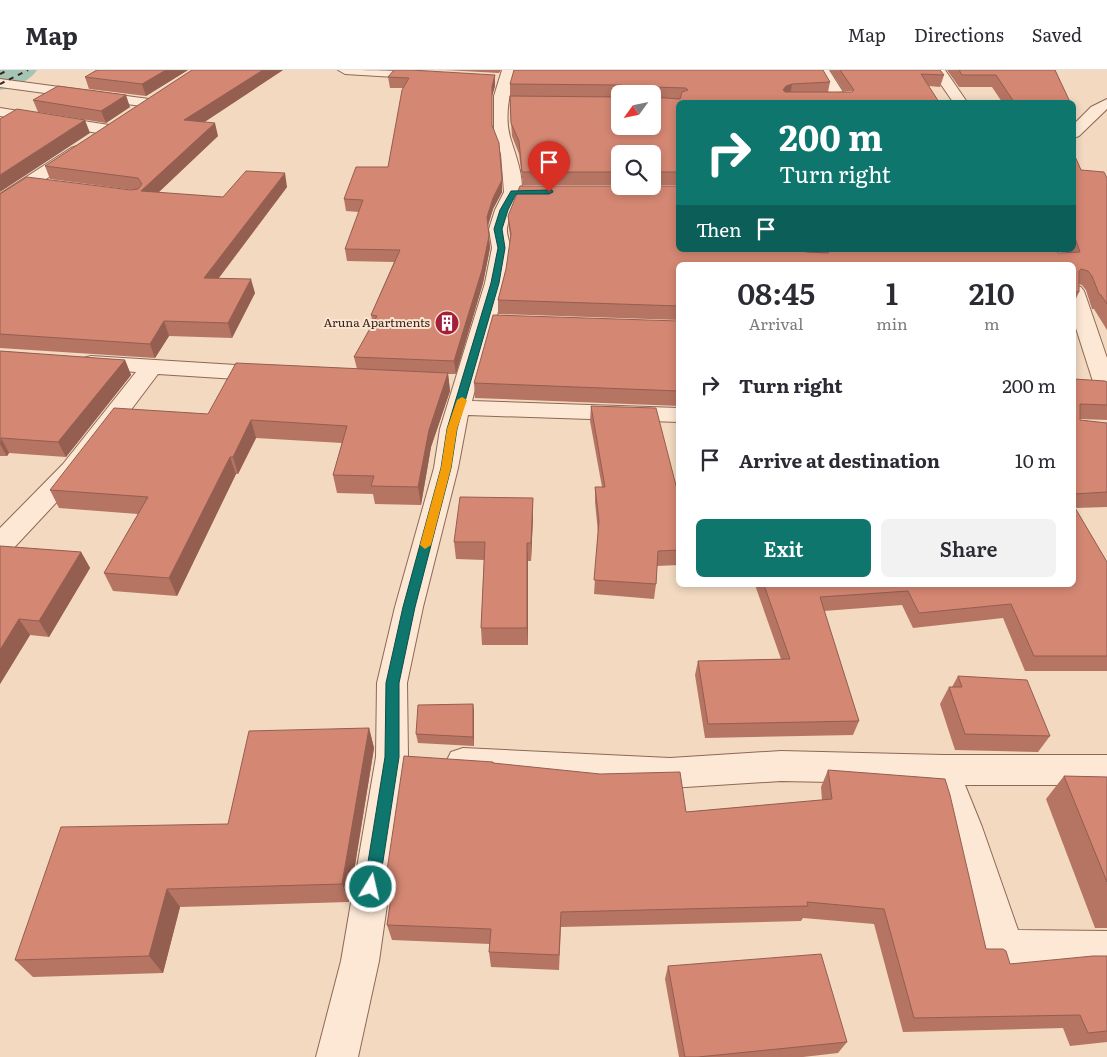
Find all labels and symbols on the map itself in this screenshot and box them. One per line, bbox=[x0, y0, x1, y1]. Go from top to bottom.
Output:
north arrow bbox=[611, 85, 661, 135]
pin bbox=[528, 141, 570, 192]
building icon: Aruna Apartments bbox=[434, 310, 460, 336]
place label: Aruna Apartments bbox=[323, 313, 431, 331]
position arrow bbox=[344, 860, 396, 912]

